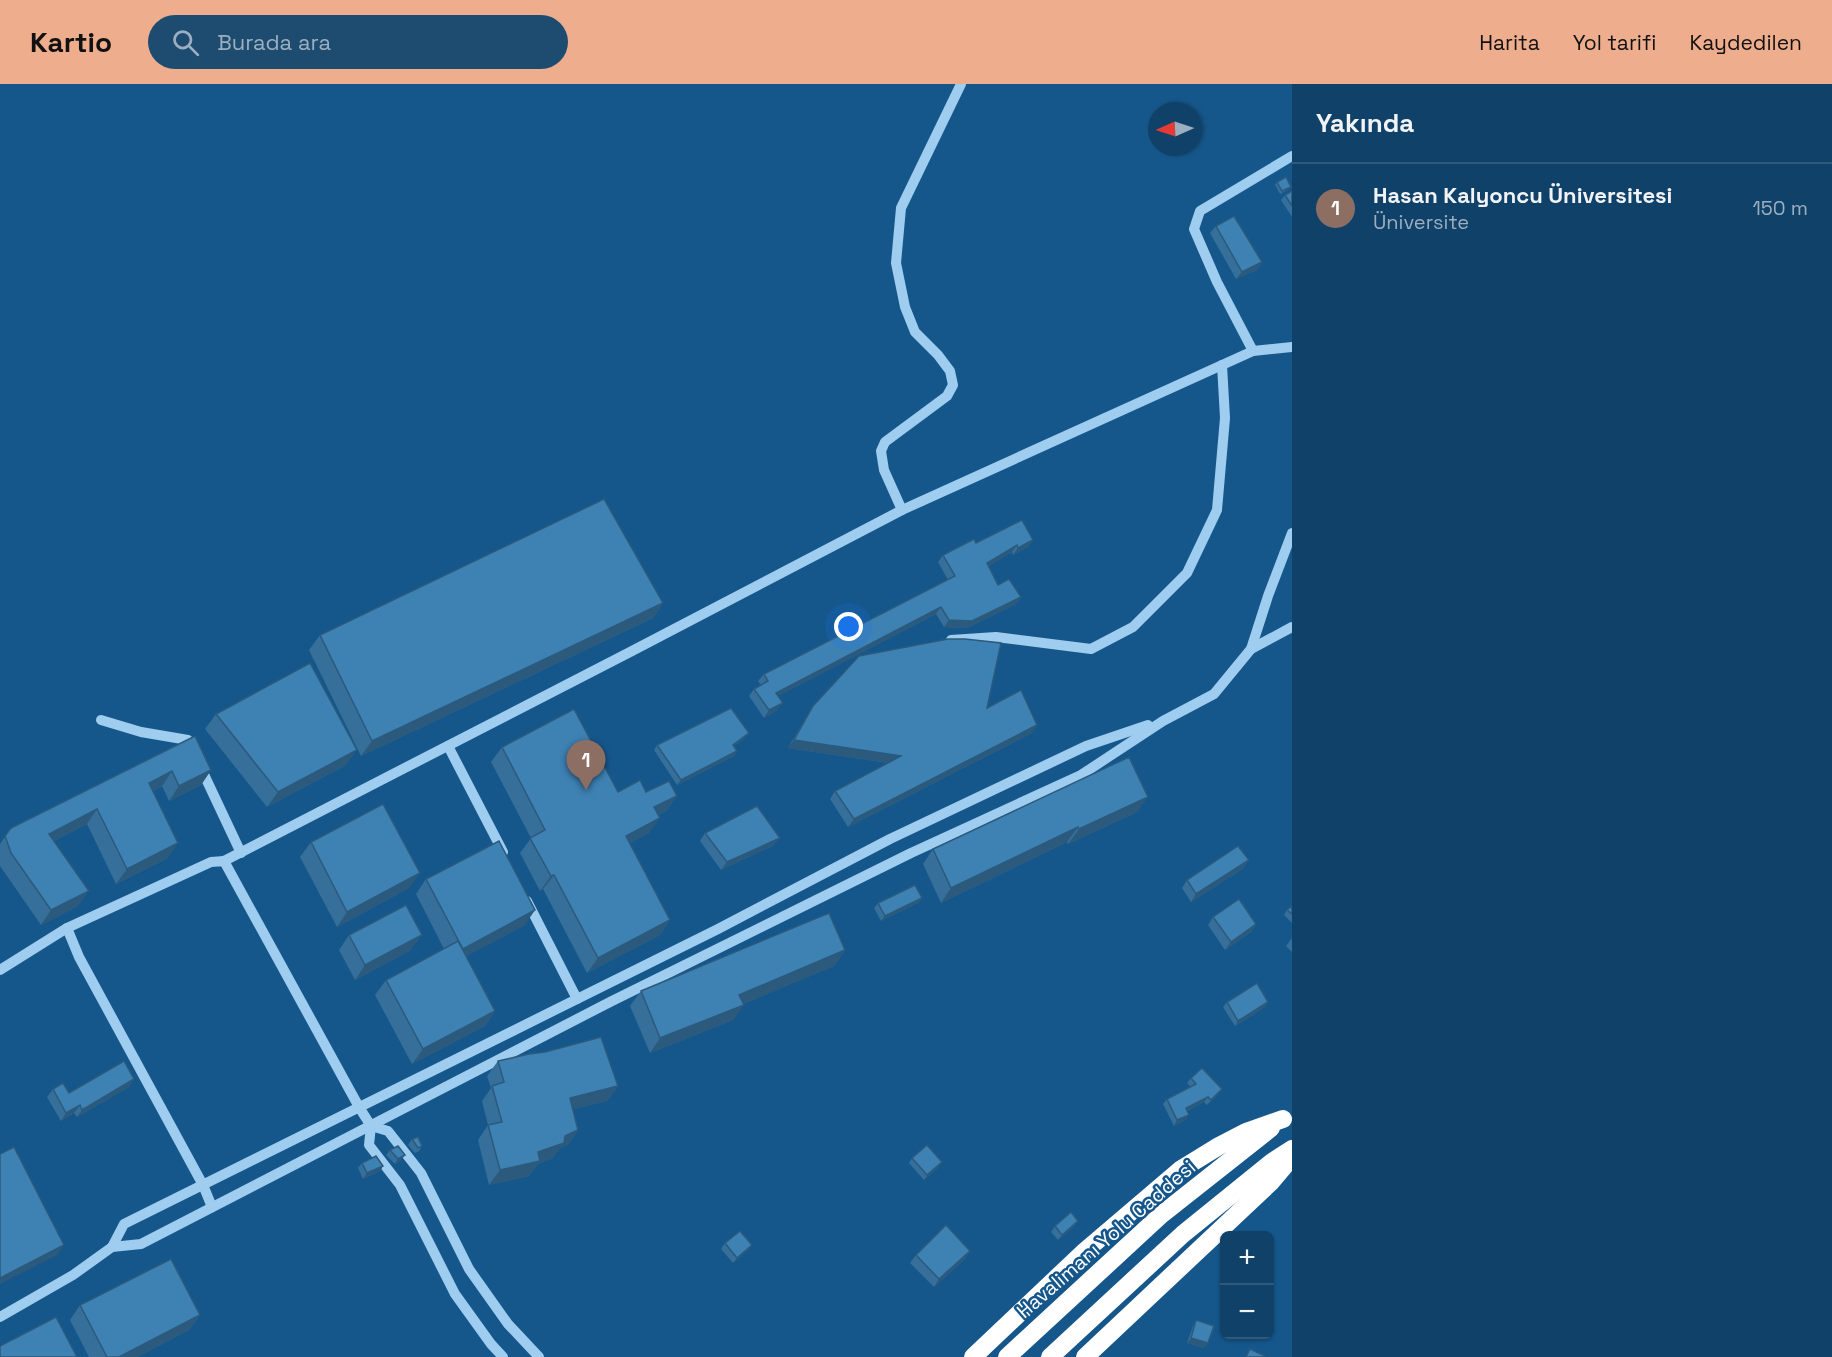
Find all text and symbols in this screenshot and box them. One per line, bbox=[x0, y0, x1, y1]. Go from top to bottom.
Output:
search box bbox=[148, 15, 568, 69]
text: Kartio bbox=[30, 24, 112, 60]
icon: search bbox=[169, 26, 202, 59]
text: Burada ara bbox=[217, 28, 331, 56]
text: Harita bbox=[1479, 29, 1540, 56]
text: Yol tarifi bbox=[1573, 29, 1656, 56]
text: Kaydedilen bbox=[1689, 29, 1802, 56]
north arrow bbox=[1148, 102, 1202, 156]
text: Yakında bbox=[1316, 106, 1414, 140]
text: Hasan Kalyoncu Üniversitesi bbox=[1373, 181, 1672, 209]
text: 1 bbox=[1331, 195, 1340, 221]
text: 150 m bbox=[1753, 195, 1808, 221]
text: Üniversite bbox=[1373, 209, 1469, 235]
your location bbox=[834, 612, 863, 641]
pin: 1 bbox=[566, 740, 606, 790]
street label: Havalimanı Yolu Caddesi bbox=[1011, 1154, 1201, 1324]
map controls bbox=[1220, 1231, 1274, 1339]
button: + bbox=[1220, 1231, 1274, 1285]
button: − bbox=[1220, 1285, 1274, 1339]

